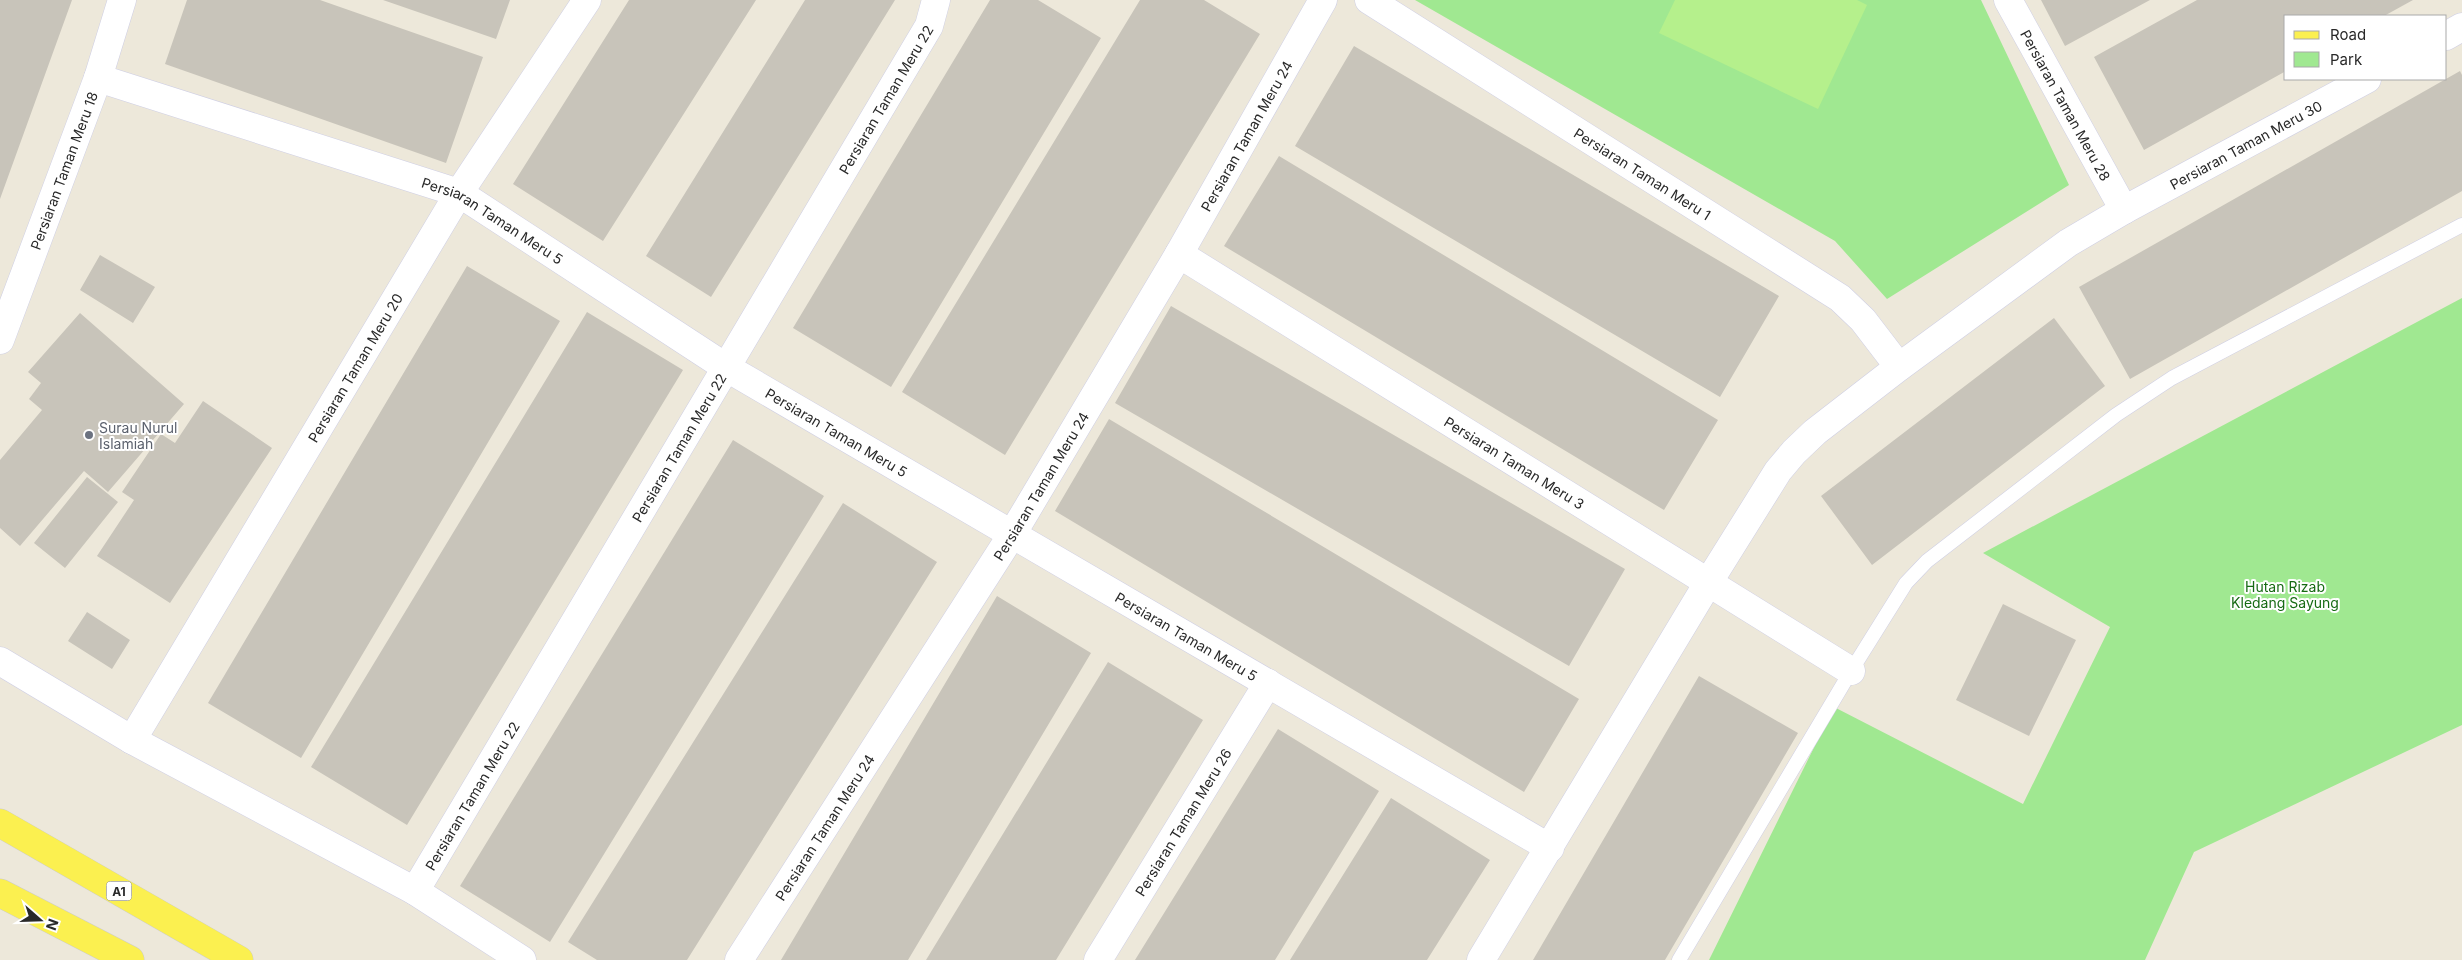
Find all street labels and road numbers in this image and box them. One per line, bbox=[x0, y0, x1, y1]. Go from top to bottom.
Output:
street label: Persiaran Taman Meru 22 bbox=[835, 22, 936, 177]
street label: Persiaran Taman Meru 28 bbox=[2017, 26, 2115, 184]
street label: Persiaran Taman Meru 24 bbox=[1197, 57, 1295, 214]
street label: Persiaran Taman Meru 18 bbox=[26, 89, 101, 252]
street label: Persiaran Taman Meru 30 bbox=[2167, 97, 2325, 192]
street label: Persiaran Taman Meru 1 bbox=[1571, 124, 1714, 223]
street label: Persiaran Taman Meru 5 bbox=[420, 173, 567, 267]
street label: Persiaran Taman Meru 20 bbox=[304, 290, 406, 445]
street label: Persiaran Taman Meru 22 bbox=[628, 370, 729, 525]
street label: Persiaran Taman Meru 5 bbox=[763, 384, 911, 480]
street label: Persiaran Taman Meru 24 bbox=[989, 408, 1092, 563]
street label: Persiaran Taman Meru 3 bbox=[1441, 412, 1588, 512]
street label: Persiaran Taman Meru 5 bbox=[1113, 588, 1261, 684]
street label: Persiaran Taman Meru 22 bbox=[421, 718, 522, 873]
street label: Persiaran Taman Meru 26 bbox=[1131, 745, 1234, 899]
street label: Persiaran Taman Meru 24 bbox=[771, 751, 877, 903]
road number: A1 bbox=[106, 881, 132, 900]

